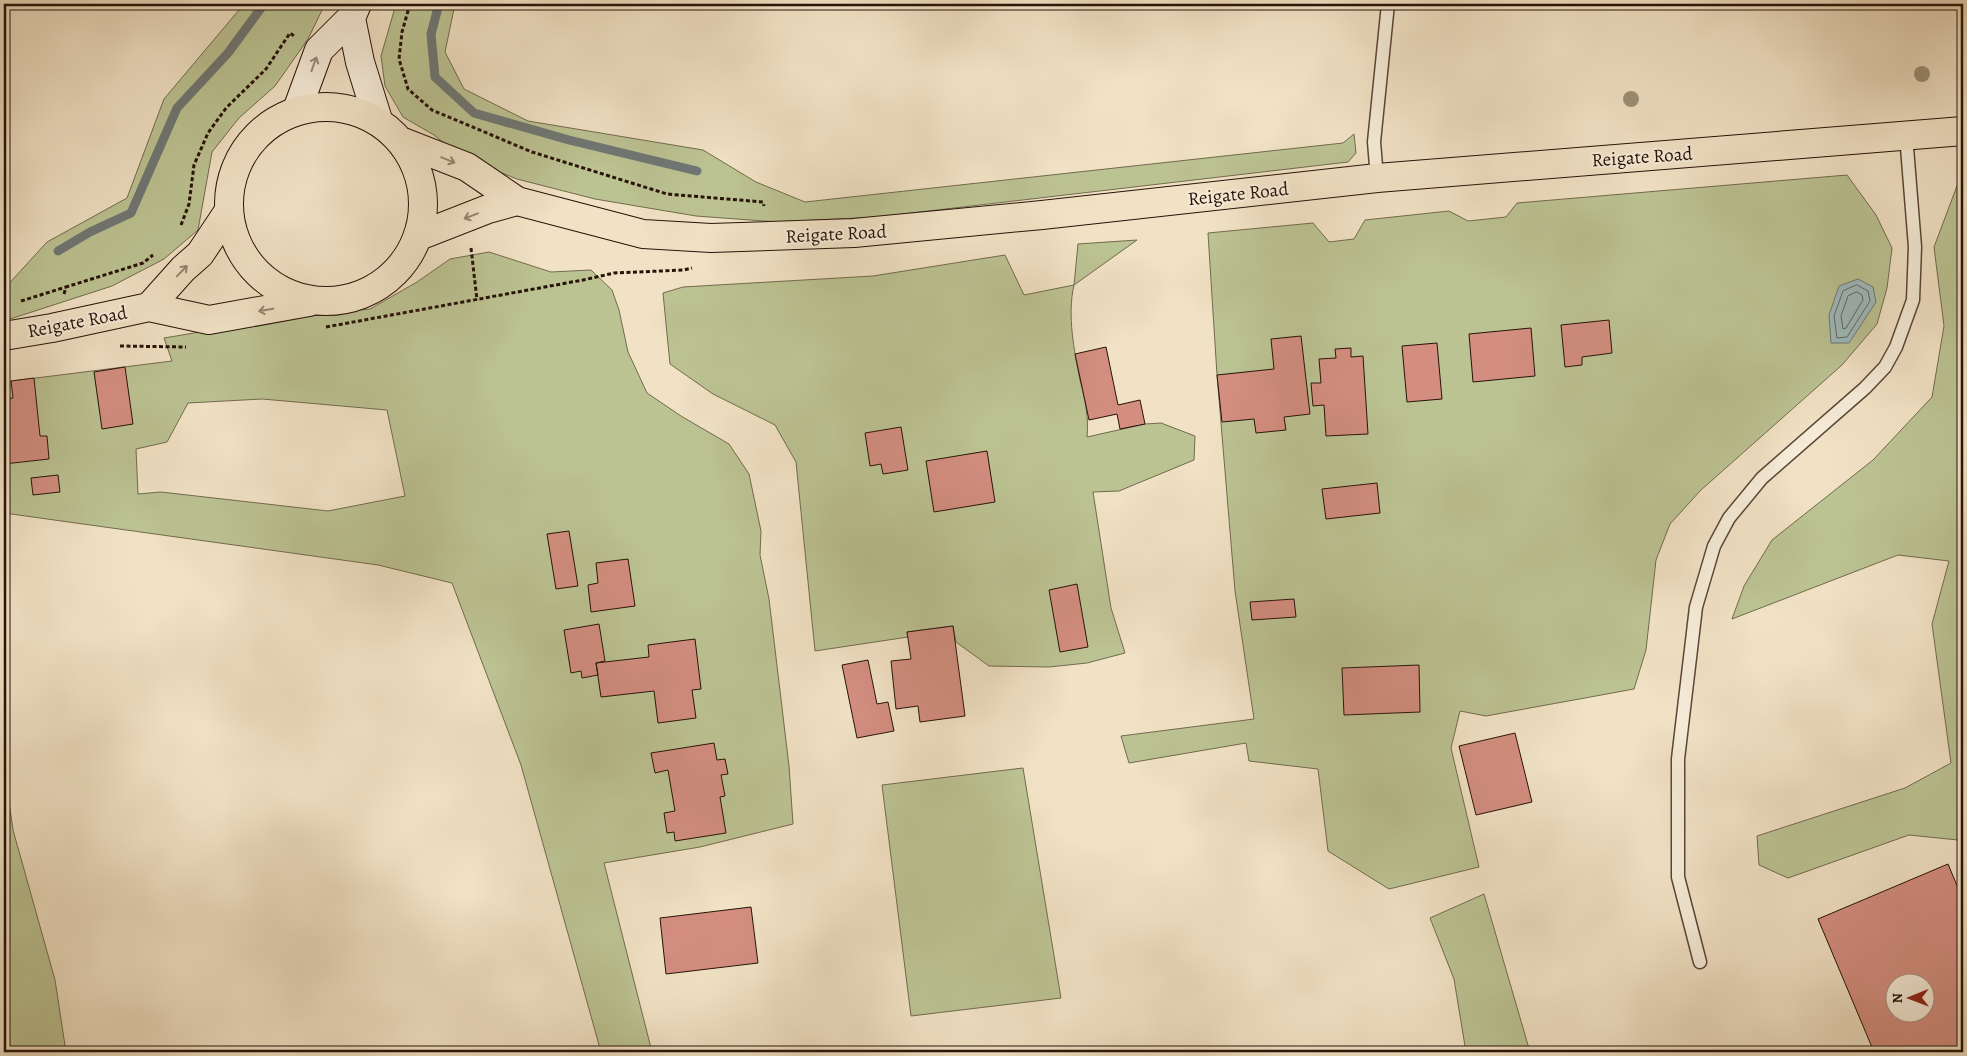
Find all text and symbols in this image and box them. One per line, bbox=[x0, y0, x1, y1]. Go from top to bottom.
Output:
one-way arrow bbox=[310, 57, 319, 72]
street label: Reigate Road bbox=[1591, 140, 1694, 173]
one-way arrow bbox=[440, 156, 455, 165]
street label: Reigate Road bbox=[1186, 176, 1291, 212]
one-way arrow bbox=[464, 212, 479, 221]
street label: Reigate Road bbox=[785, 218, 888, 250]
one-way arrow bbox=[176, 265, 188, 277]
street label: Reigate Road bbox=[25, 299, 130, 344]
one-way arrow bbox=[258, 306, 274, 315]
north arrow bbox=[1884, 974, 1934, 1024]
text: N bbox=[1888, 993, 1907, 1003]

